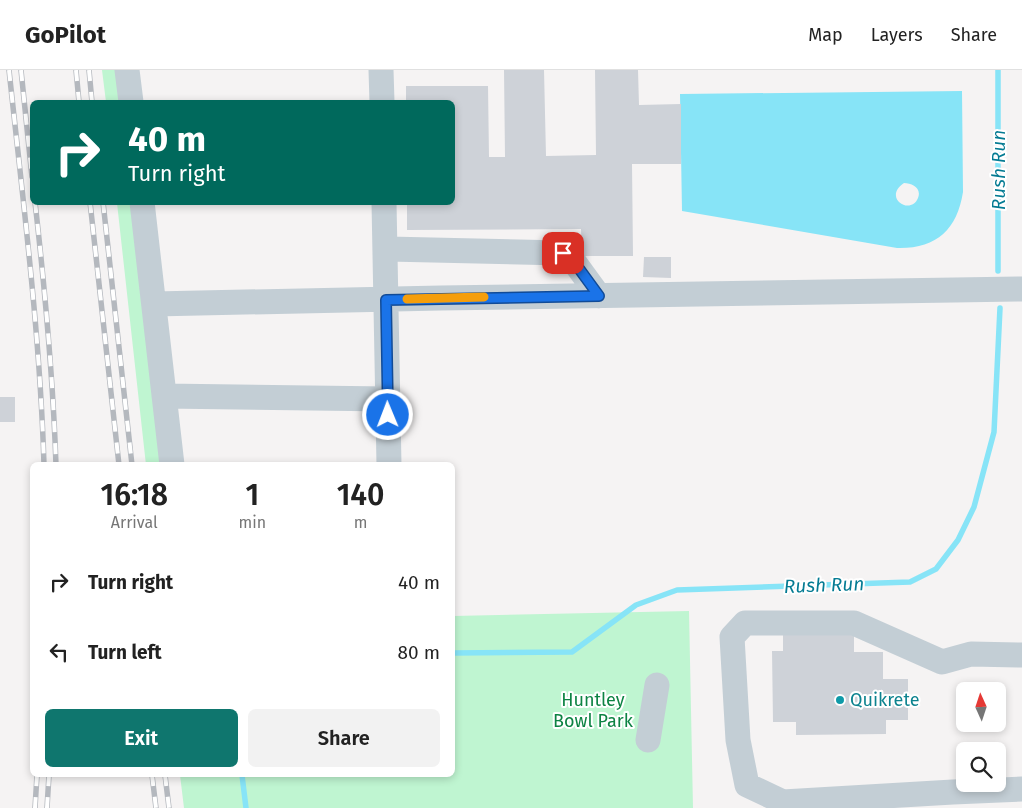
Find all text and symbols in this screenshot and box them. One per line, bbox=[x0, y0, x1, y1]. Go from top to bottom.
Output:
text: GoPilot bbox=[25, 21, 106, 49]
text: Map bbox=[808, 24, 843, 46]
text: Layers bbox=[871, 24, 923, 46]
text: Share bbox=[951, 24, 997, 46]
text: 40 m bbox=[128, 118, 206, 160]
icon: right bbox=[45, 120, 110, 185]
water label: Rush Run bbox=[987, 130, 1010, 210]
text: Turn right bbox=[128, 160, 225, 187]
pin bbox=[542, 232, 584, 274]
icon: arrive bbox=[549, 239, 577, 267]
position arrow bbox=[361, 388, 413, 440]
text: 16:18 bbox=[101, 477, 168, 513]
text: 1 bbox=[245, 477, 259, 513]
text: 140 bbox=[337, 477, 384, 513]
text: Arrival bbox=[111, 513, 158, 532]
text: min bbox=[239, 513, 266, 532]
text: m bbox=[354, 513, 367, 532]
icon: right bbox=[45, 568, 73, 596]
text: Turn right bbox=[88, 571, 173, 594]
text: 40 m bbox=[398, 571, 440, 594]
water label: Rush Run bbox=[783, 572, 865, 598]
icon: left bbox=[45, 638, 73, 666]
text: Turn left bbox=[88, 641, 162, 664]
text: 80 m bbox=[398, 641, 440, 664]
north arrow bbox=[956, 682, 1006, 732]
map controls bbox=[956, 682, 1006, 792]
park label: Huntley Bowl Park bbox=[553, 689, 634, 732]
place label: Quikrete bbox=[850, 689, 919, 711]
marker: Quikrete bbox=[834, 694, 846, 706]
button: Exit bbox=[45, 709, 238, 767]
button: Share bbox=[248, 709, 440, 767]
button: search bbox=[956, 742, 1006, 792]

